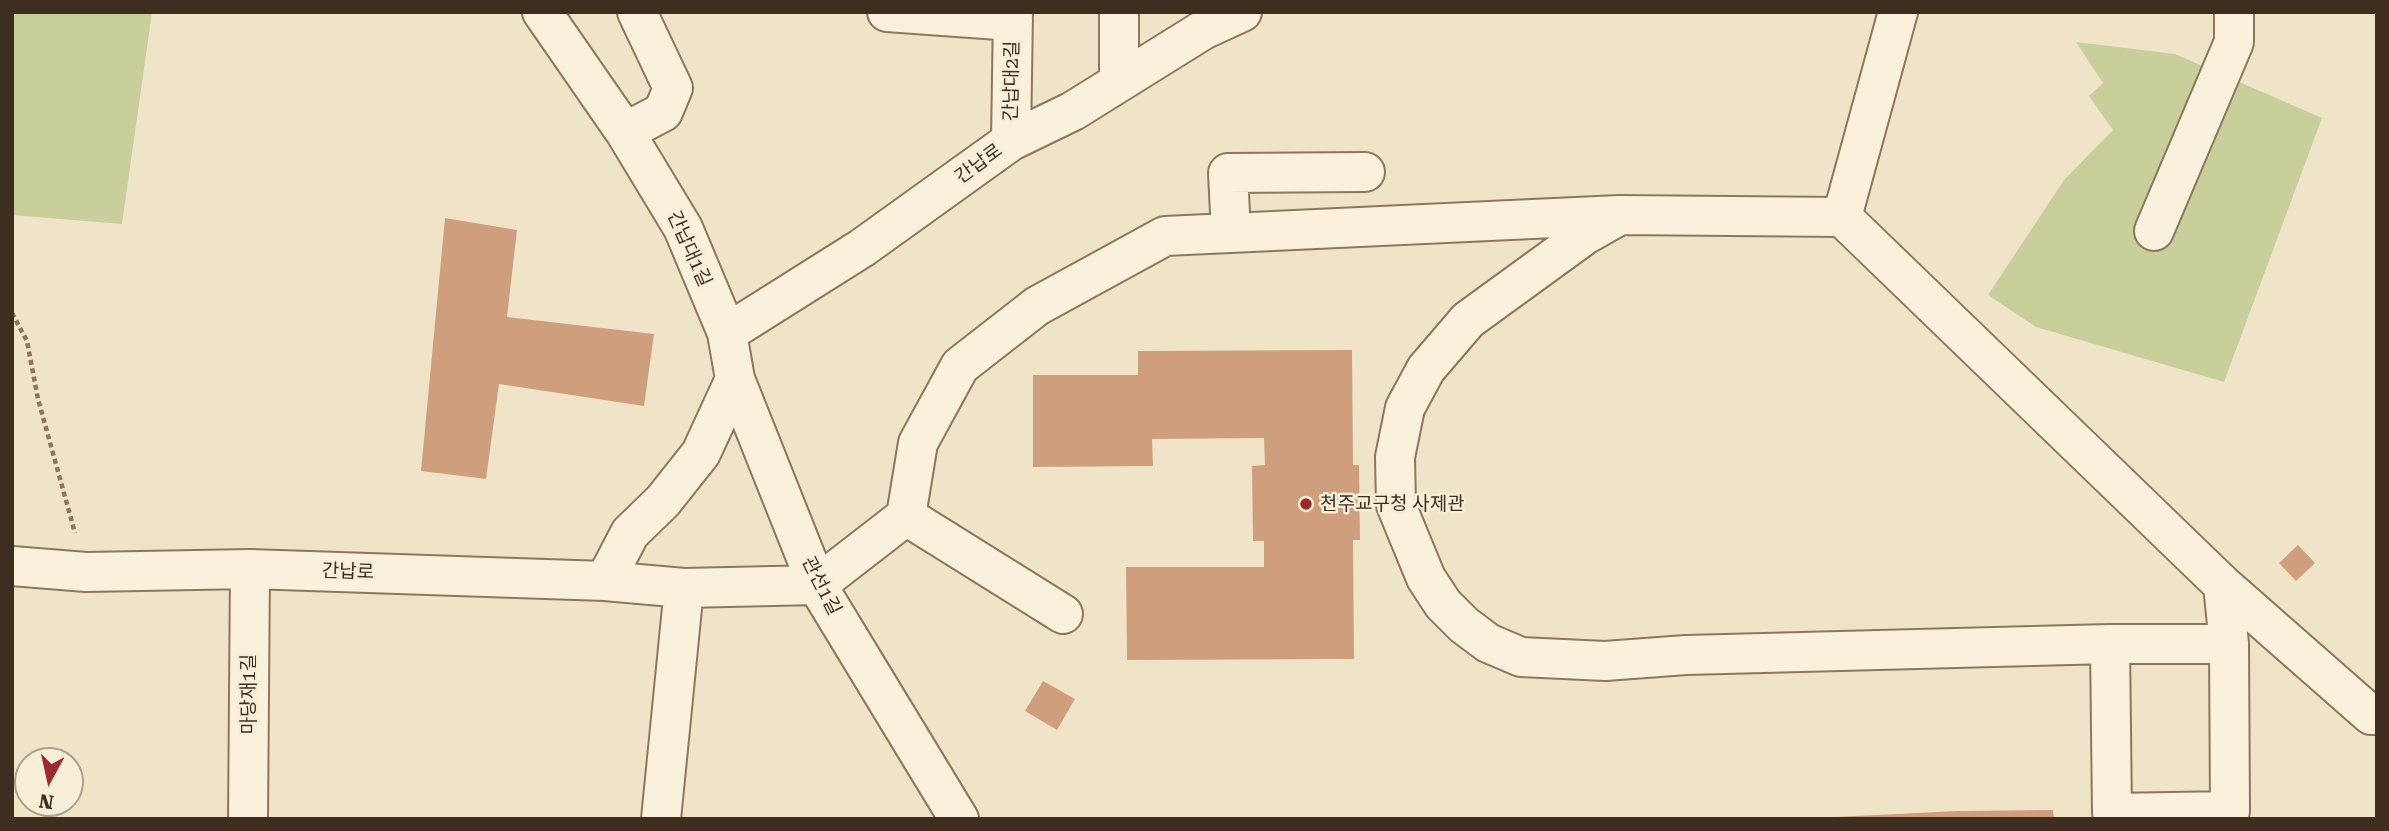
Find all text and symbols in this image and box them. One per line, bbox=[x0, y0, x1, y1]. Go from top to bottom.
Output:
street label: 간납대2길 bbox=[1000, 41, 1024, 121]
street label: 간납로 bbox=[951, 139, 1007, 189]
street label: 간납대1길 bbox=[662, 208, 716, 290]
place label: 천주교구청 사제관 bbox=[1320, 493, 1465, 515]
marker: 천주교구청 사제관 bbox=[1298, 496, 1314, 512]
street label: 관선1길 bbox=[797, 553, 845, 619]
street label: 간납로 bbox=[321, 560, 375, 584]
street label: 마당재1길 bbox=[238, 654, 260, 734]
north arrow bbox=[14, 747, 84, 817]
text: N bbox=[37, 789, 55, 814]

